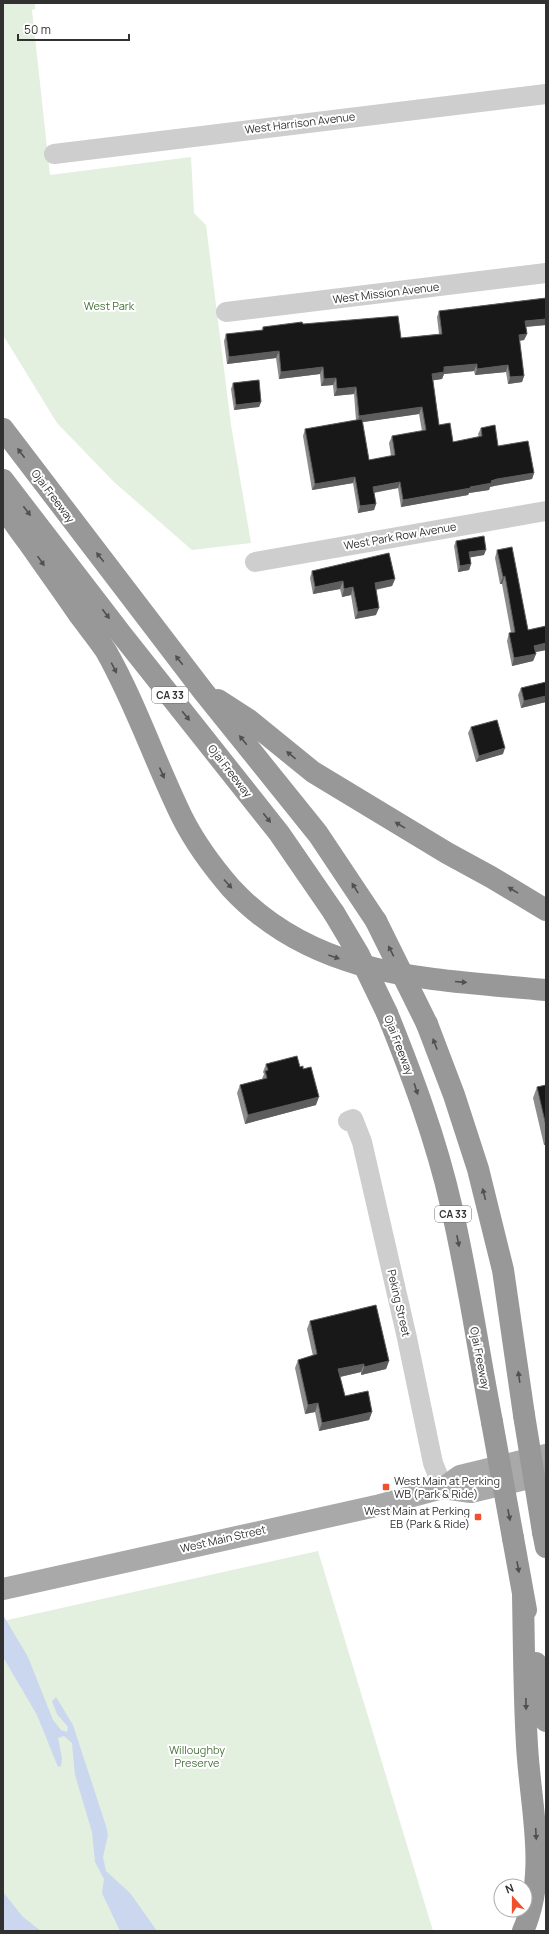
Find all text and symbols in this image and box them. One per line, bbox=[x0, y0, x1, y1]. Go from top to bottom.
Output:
scale bar bbox=[18, 16, 129, 42]
text: 50 m bbox=[24, 21, 51, 38]
street label: West Harrison Avenue bbox=[244, 108, 357, 137]
street label: West Mission Avenue bbox=[332, 278, 441, 306]
park label: West Park bbox=[84, 298, 135, 313]
one-way arrow bbox=[17, 448, 25, 459]
street label: Ojai Freeway bbox=[28, 466, 79, 526]
one-way arrow bbox=[22, 505, 31, 516]
street label: West Park Row Avenue bbox=[342, 518, 458, 553]
one-way arrow bbox=[95, 551, 104, 562]
one-way arrow bbox=[37, 555, 45, 566]
one-way arrow bbox=[102, 608, 110, 619]
one-way arrow bbox=[175, 654, 184, 665]
one-way arrow bbox=[111, 662, 118, 674]
road number: CA 33 bbox=[152, 687, 188, 703]
one-way arrow bbox=[182, 710, 191, 721]
one-way arrow bbox=[239, 735, 247, 745]
street label: Ojai Freeway bbox=[205, 741, 256, 800]
one-way arrow bbox=[286, 750, 296, 759]
one-way arrow bbox=[159, 767, 166, 779]
one-way arrow bbox=[263, 812, 271, 823]
one-way arrow bbox=[395, 821, 405, 829]
one-way arrow bbox=[223, 879, 233, 889]
one-way arrow bbox=[351, 883, 359, 893]
one-way arrow bbox=[508, 886, 518, 894]
one-way arrow bbox=[388, 946, 394, 957]
one-way arrow bbox=[328, 954, 340, 960]
one-way arrow bbox=[455, 979, 467, 985]
street label: Ojai Freeway bbox=[381, 1013, 418, 1077]
one-way arrow bbox=[431, 1038, 437, 1050]
one-way arrow bbox=[413, 1083, 419, 1095]
one-way arrow bbox=[481, 1188, 487, 1200]
road number: CA 33 bbox=[435, 1206, 471, 1222]
one-way arrow bbox=[455, 1235, 461, 1247]
street label: Peking Street bbox=[384, 1268, 415, 1338]
street label: Ojai Freeway bbox=[467, 1325, 494, 1391]
one-way arrow bbox=[516, 1371, 522, 1383]
place label: West Main at Perking WB (Park & Ride) bbox=[394, 1473, 500, 1501]
marker: West Main at Perking WB (Park & Ride) bbox=[381, 1482, 391, 1492]
place label: West Main at Perking EB (Park & Ride) bbox=[364, 1503, 470, 1531]
one-way arrow bbox=[506, 1509, 512, 1522]
marker: West Main at Perking EB (Park & Ride) bbox=[473, 1512, 483, 1522]
street label: West Main Street bbox=[179, 1521, 267, 1556]
one-way arrow bbox=[515, 1561, 521, 1573]
one-way arrow bbox=[523, 1698, 529, 1711]
park label: Willoughby Preserve bbox=[169, 1742, 225, 1770]
one-way arrow bbox=[533, 1828, 540, 1840]
north arrow bbox=[493, 1878, 533, 1918]
text: N bbox=[503, 1880, 516, 1897]

